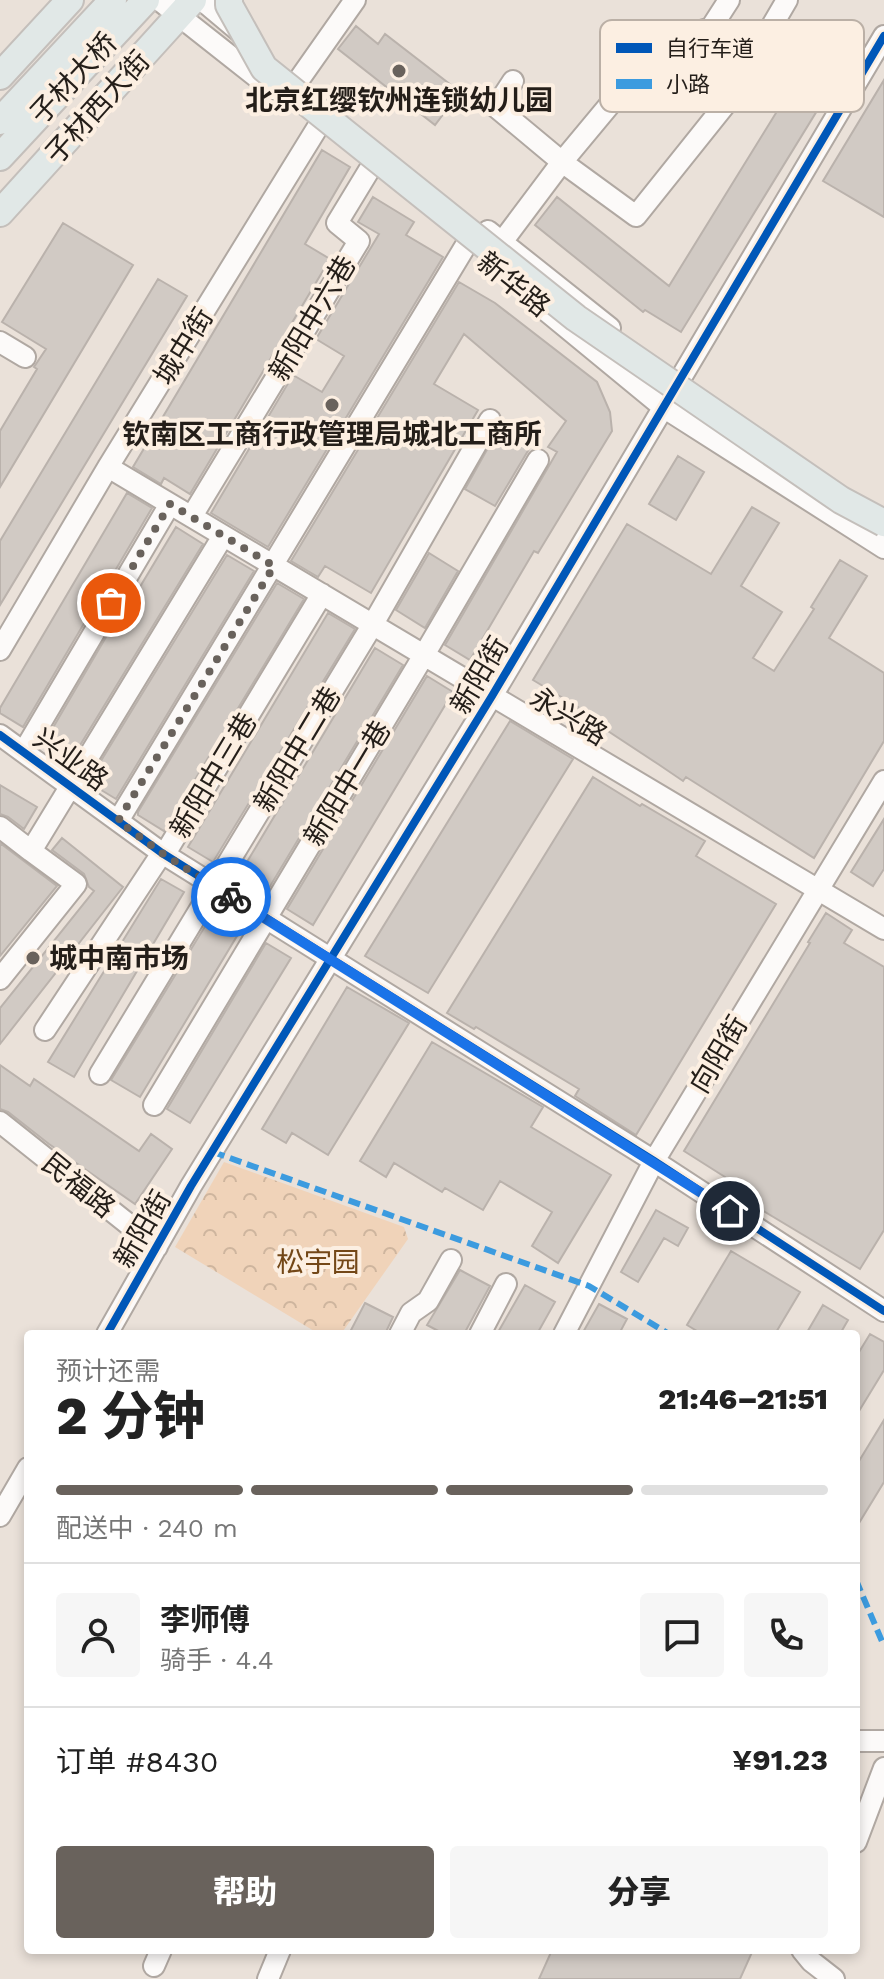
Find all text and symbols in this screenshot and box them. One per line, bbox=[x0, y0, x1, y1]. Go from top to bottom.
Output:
legend bbox=[600, 20, 864, 112]
street label: 子材大桥 bbox=[23, 26, 124, 131]
text: 自行车道 bbox=[666, 36, 754, 61]
street label: 子材西大街 bbox=[38, 44, 156, 170]
marker: 北京红缨钦州连锁幼儿园 bbox=[390, 62, 408, 80]
text: 小路 bbox=[666, 72, 710, 97]
place label: 北京红缨钦州连锁幼儿园 bbox=[245, 84, 553, 117]
street label: 新华路 bbox=[471, 245, 557, 324]
street label: 新阳中六巷 bbox=[262, 250, 363, 387]
street label: 城中街 bbox=[147, 302, 220, 391]
marker: 钦南区工商行政管理局城北工商所 bbox=[323, 396, 341, 414]
place label: 钦南区工商行政管理局城北工商所 bbox=[122, 418, 542, 451]
pin bbox=[77, 569, 145, 637]
icon: bag bbox=[89, 581, 133, 625]
street label: 新阳街 bbox=[444, 631, 515, 720]
street label: 新阳中二巷 bbox=[247, 681, 348, 818]
street label: 永兴路 bbox=[524, 681, 613, 752]
street label: 新阳中三巷 bbox=[163, 707, 264, 844]
street label: 新阳中一巷 bbox=[297, 715, 398, 852]
street label: 兴业路 bbox=[27, 721, 114, 797]
courier bbox=[191, 857, 271, 937]
icon: bike bbox=[209, 875, 253, 919]
place label: 城中南市场 bbox=[49, 942, 189, 975]
marker: 城中南市场 bbox=[24, 949, 42, 967]
street label: 向阳街 bbox=[683, 1010, 754, 1099]
street label: 民福路 bbox=[36, 1146, 122, 1225]
pin bbox=[696, 1177, 764, 1245]
street label: 新阳街 bbox=[107, 1185, 178, 1274]
icon: home bbox=[708, 1189, 752, 1233]
park label: 松宇园 bbox=[276, 1246, 360, 1279]
text: 预计还需 bbox=[56, 1356, 160, 1386]
text: 21:46–21:51 bbox=[658, 1381, 828, 1416]
text: 2 分钟 bbox=[56, 1386, 205, 1447]
text: 配送中 · 240 m bbox=[56, 1513, 238, 1543]
button: person bbox=[56, 1593, 140, 1677]
button: chat bbox=[640, 1593, 724, 1677]
button: phone bbox=[744, 1593, 828, 1677]
text: 李师傅 bbox=[160, 1602, 250, 1637]
text: 骑手 · 4.4 bbox=[160, 1645, 274, 1675]
text: ¥91.23 bbox=[732, 1742, 828, 1777]
text: 订单 #8430 bbox=[56, 1744, 218, 1779]
button: 帮助 bbox=[56, 1846, 434, 1938]
button: 分享 bbox=[450, 1846, 828, 1938]

